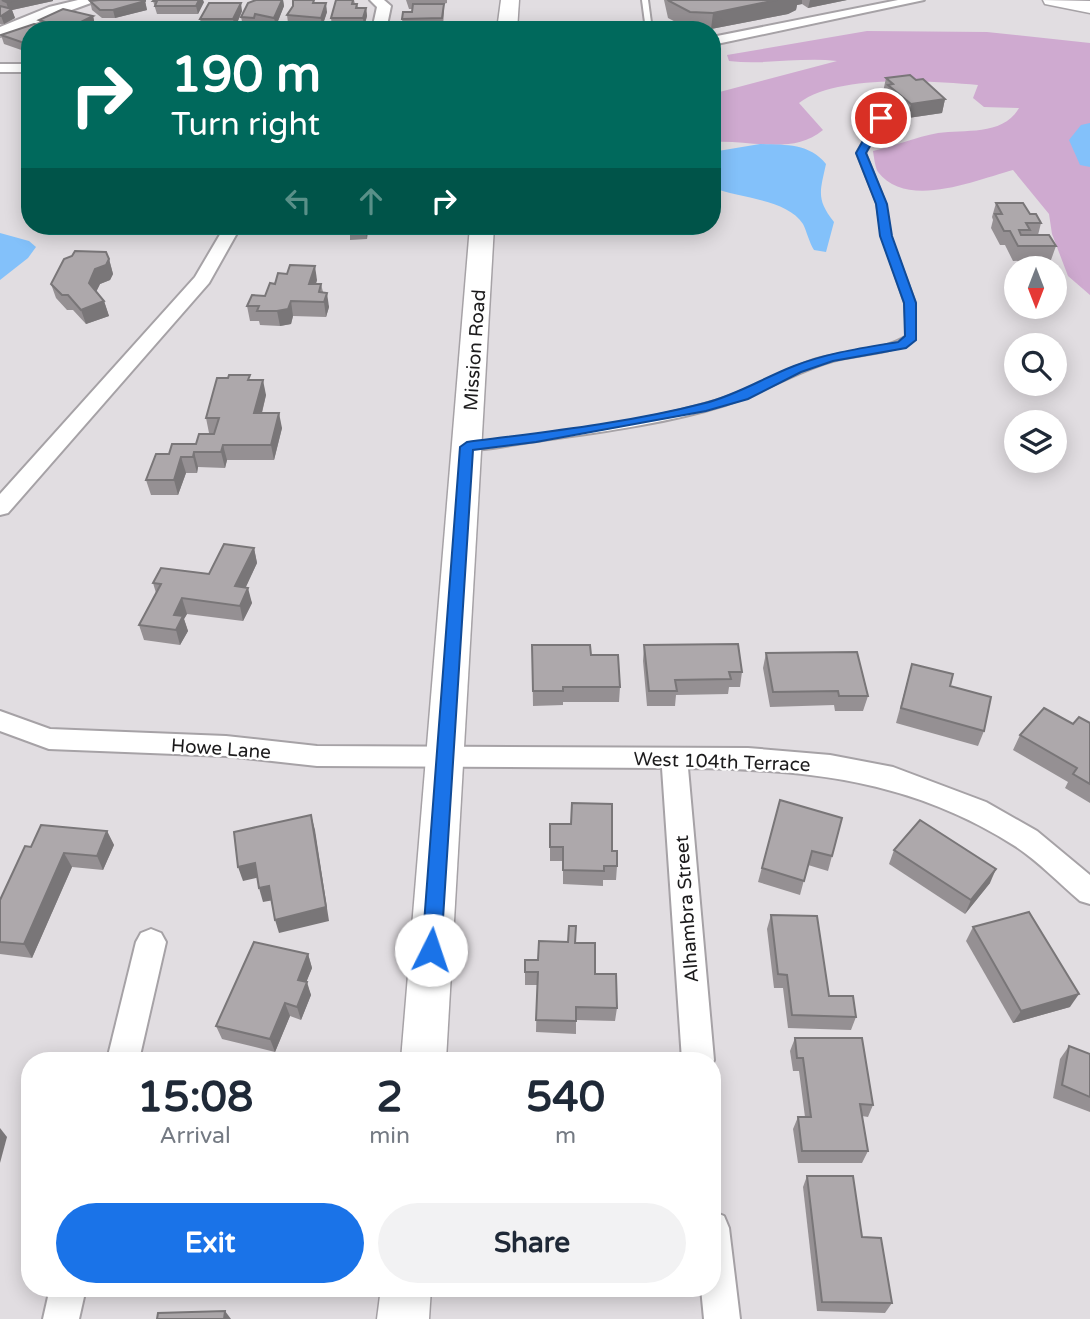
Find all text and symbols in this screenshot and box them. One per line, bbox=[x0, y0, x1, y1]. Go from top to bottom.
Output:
text: 190 m bbox=[171, 46, 321, 105]
icon: right bbox=[56, 49, 147, 140]
pin bbox=[851, 88, 911, 148]
icon: arrive bbox=[862, 99, 900, 137]
text: Turn right bbox=[171, 106, 320, 144]
icon: left bbox=[279, 182, 317, 220]
icon: ahead bbox=[352, 182, 390, 220]
icon: right bbox=[425, 182, 463, 220]
north arrow bbox=[1004, 256, 1068, 318]
map controls bbox=[1004, 256, 1067, 473]
street label: Mission Road bbox=[460, 289, 490, 412]
button: search bbox=[1004, 333, 1067, 396]
button: layers bbox=[1004, 410, 1067, 473]
street label: Howe Lane bbox=[170, 735, 272, 763]
street label: West 104th Terrace bbox=[633, 748, 811, 776]
street label: Alhambra Street bbox=[671, 835, 703, 983]
position arrow bbox=[394, 913, 468, 987]
text: 15:08 bbox=[137, 1072, 253, 1123]
text: 2 bbox=[376, 1072, 403, 1123]
text: 540 bbox=[526, 1072, 605, 1123]
text: Arrival bbox=[160, 1122, 231, 1150]
text: min bbox=[369, 1122, 410, 1150]
text: m bbox=[555, 1122, 576, 1150]
button: Exit bbox=[56, 1203, 364, 1283]
button: Share bbox=[378, 1203, 686, 1283]

